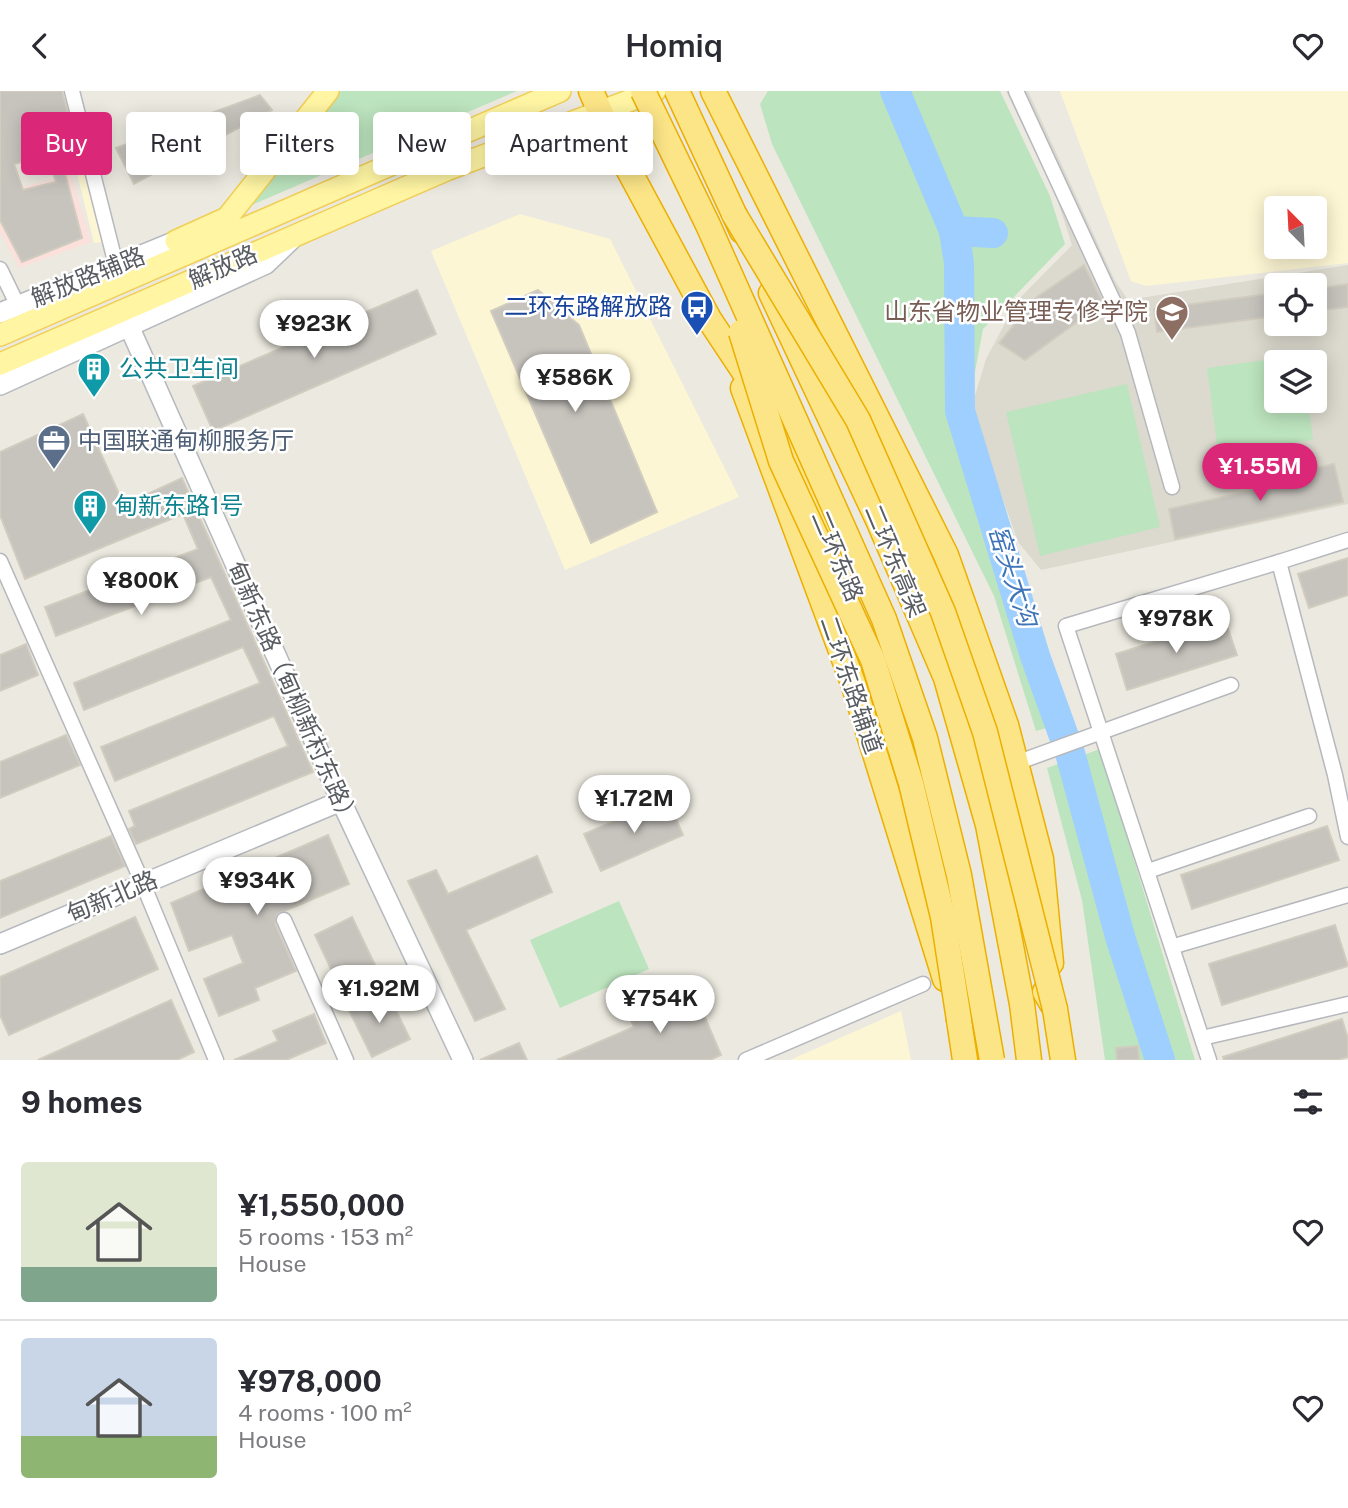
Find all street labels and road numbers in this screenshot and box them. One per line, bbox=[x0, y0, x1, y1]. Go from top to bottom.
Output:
street label: 解放路 bbox=[184, 239, 261, 294]
street label: 解放路辅路 bbox=[27, 241, 149, 312]
street label: 二环东高架 bbox=[860, 500, 932, 621]
street label: 二环东路 bbox=[806, 506, 870, 605]
street label: 甸新东路（甸柳新村东路） bbox=[223, 556, 365, 831]
street label: 二环东路辅道 bbox=[815, 612, 889, 757]
street label: 甸新北路 bbox=[62, 864, 161, 928]

